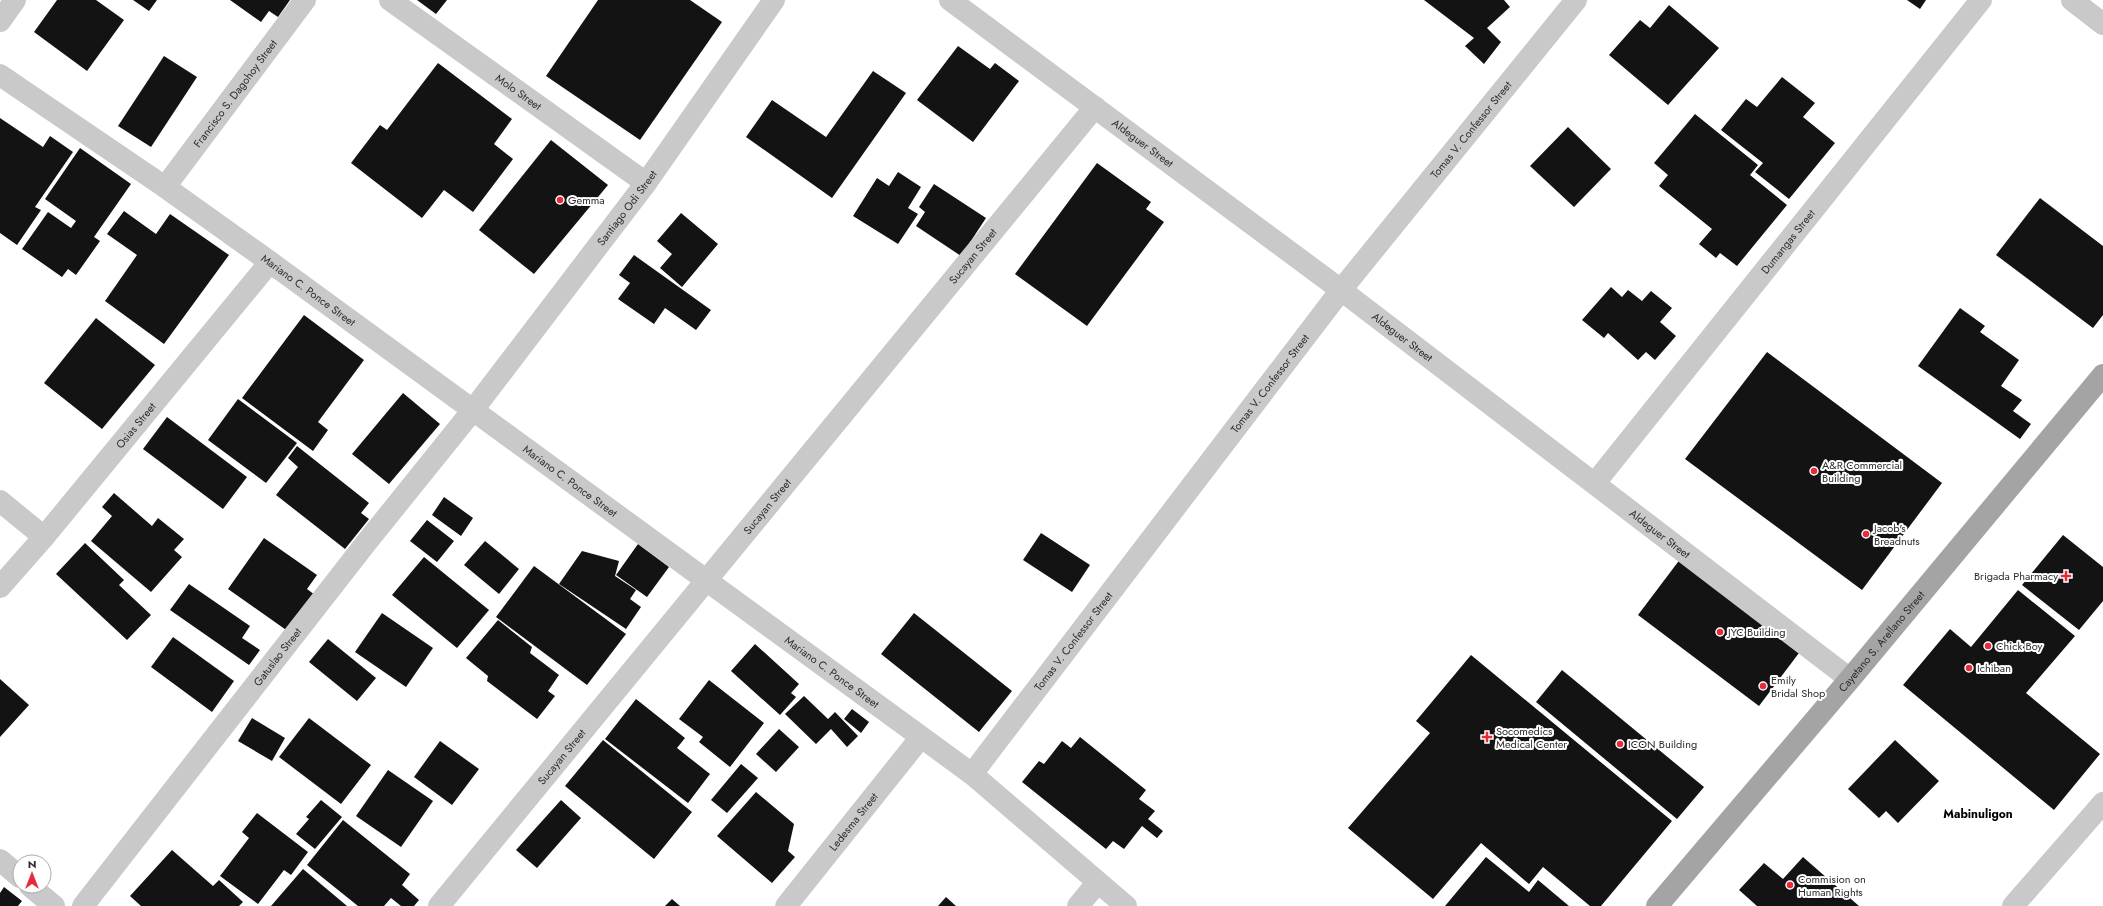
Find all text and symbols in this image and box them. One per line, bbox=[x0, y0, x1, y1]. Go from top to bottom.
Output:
street label: Francisco S. Dagohoy Street bbox=[189, 36, 281, 151]
street label: Molo Street bbox=[492, 70, 545, 114]
street label: Tomas V. Confessor Street bbox=[1427, 77, 1515, 182]
street label: Aldeguer Street bbox=[1109, 115, 1177, 171]
street label: Santiago Odi Street bbox=[593, 167, 661, 249]
place label: Gemma bbox=[568, 192, 605, 208]
marker: Gemma bbox=[555, 195, 565, 205]
street label: Dumangas Street bbox=[1757, 206, 1819, 277]
street label: Sucayan Street bbox=[945, 224, 1001, 287]
street label: Mariano C. Ponce Street bbox=[258, 250, 359, 330]
street label: Aldeguer Street bbox=[1369, 308, 1436, 366]
street label: Tomas V. Confessor Street bbox=[1227, 330, 1313, 436]
street label: Osias Street bbox=[112, 399, 160, 452]
street label: Mariano C. Ponce Street bbox=[520, 441, 621, 521]
place label: A&R Commercial Building bbox=[1822, 457, 1902, 486]
marker: A&R Commercial Building bbox=[1809, 466, 1819, 476]
street label: Sucayan Street bbox=[739, 475, 795, 538]
street label: Aldeguer Street bbox=[1626, 505, 1694, 562]
place label: Jacob's Breadnuts bbox=[1872, 520, 1920, 549]
marker: Jacob's Breadnuts bbox=[1861, 529, 1871, 539]
place label: Brigada Pharmacy bbox=[1974, 568, 2058, 584]
marker: Brigada Pharmacy bbox=[2061, 571, 2071, 581]
street label: Cayetano S. Arellano Street bbox=[1834, 587, 1928, 695]
street label: Tomas V. Confessor Street bbox=[1030, 588, 1116, 694]
street label: Gatuslao Street bbox=[249, 624, 305, 689]
place label: JYC Building bbox=[1726, 624, 1786, 640]
marker: JYC Building bbox=[1715, 627, 1725, 637]
street label: Mariano C. Ponce Street bbox=[781, 632, 883, 712]
place label: Chick Boy bbox=[1996, 638, 2043, 654]
marker: Chick Boy bbox=[1983, 641, 1993, 651]
place label: Ichiban bbox=[1977, 660, 2011, 676]
marker: Ichiban bbox=[1964, 663, 1974, 673]
place label: Emily Bridal Shop bbox=[1771, 672, 1825, 701]
marker: Emily Bridal Shop bbox=[1758, 681, 1768, 691]
place label: Socomedics Medical Center bbox=[1496, 723, 1567, 752]
street label: Sucayan Street bbox=[534, 725, 589, 788]
marker: Socomedics Medical Center bbox=[1481, 731, 1493, 743]
place label: ICON Building bbox=[1628, 736, 1697, 752]
marker: ICON Building bbox=[1615, 739, 1625, 749]
street label: Ledesma Street bbox=[825, 789, 882, 854]
district label: Mabinuligon bbox=[1943, 805, 2013, 823]
north arrow bbox=[12, 854, 52, 894]
text: N bbox=[28, 856, 36, 872]
place label: Commision on Human Rights bbox=[1798, 871, 1866, 900]
marker: Commision on Human Rights bbox=[1785, 880, 1795, 890]

